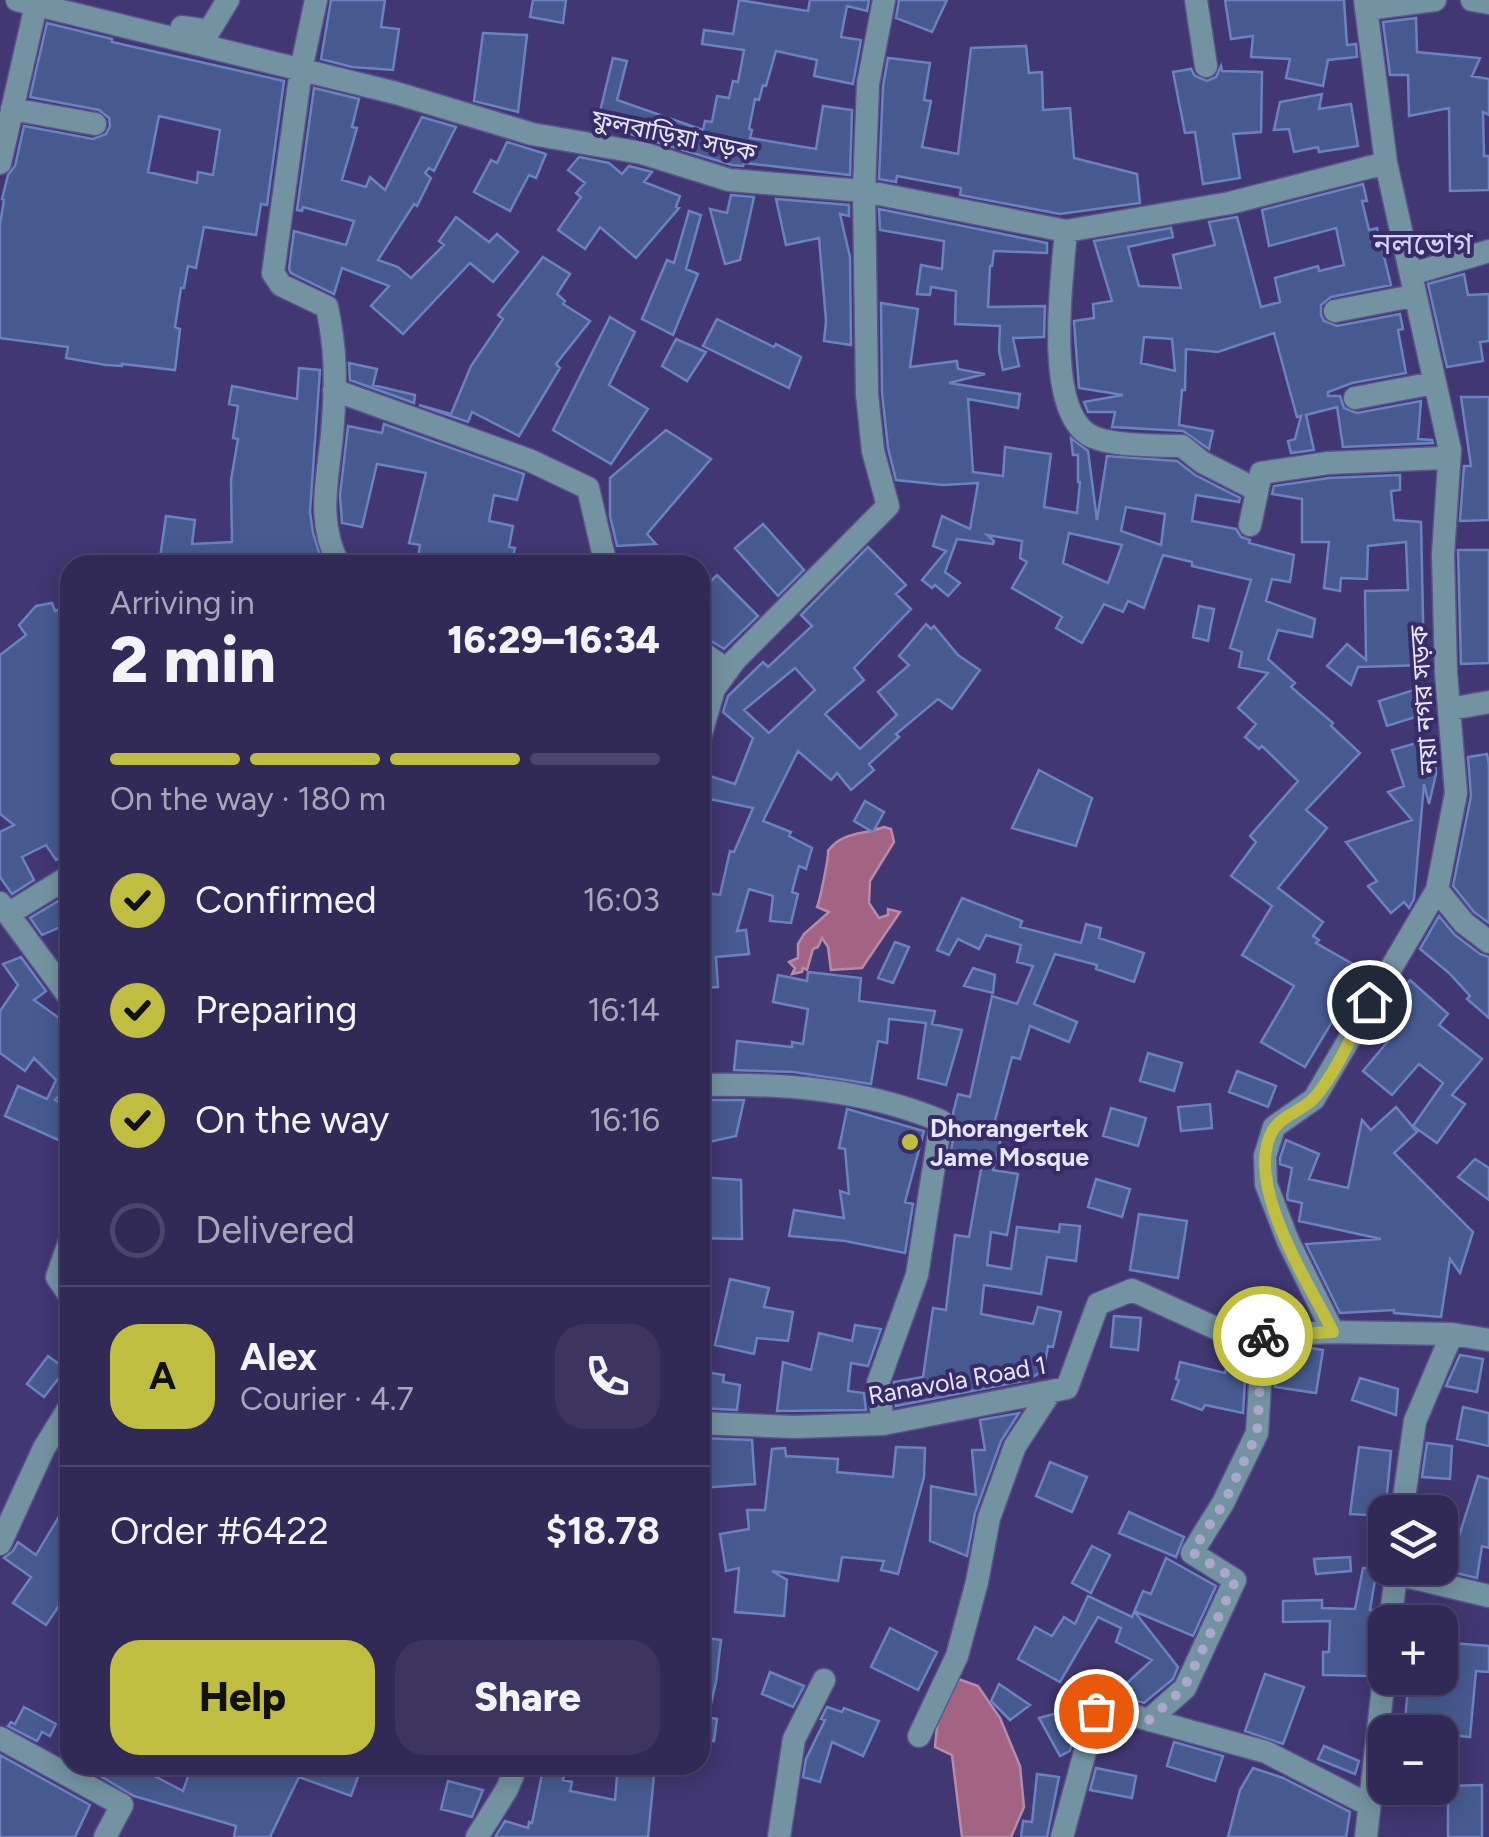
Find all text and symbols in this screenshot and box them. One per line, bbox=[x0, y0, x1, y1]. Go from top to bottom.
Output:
street label: ফুলবাড়িয়া সড়ক bbox=[588, 103, 760, 167]
district label: নলভোগ bbox=[1372, 225, 1473, 262]
text: Arriving in bbox=[110, 584, 255, 622]
text: 16:29–16:34 bbox=[447, 617, 660, 663]
text: 2 min bbox=[110, 620, 276, 698]
street label: নয়া নগর সড়ক bbox=[1403, 624, 1443, 777]
text: On the way · 180 m bbox=[110, 780, 386, 818]
icon: check bbox=[110, 873, 165, 928]
text: Confirmed bbox=[195, 877, 377, 923]
text: 16:03 bbox=[583, 881, 660, 919]
pin bbox=[1327, 960, 1412, 1045]
icon: home bbox=[1342, 975, 1397, 1030]
icon: check bbox=[110, 983, 165, 1038]
text: Preparing bbox=[195, 987, 357, 1033]
text: 16:14 bbox=[587, 991, 660, 1029]
icon: check bbox=[110, 1093, 165, 1148]
text: On the way bbox=[195, 1097, 389, 1143]
text: 16:16 bbox=[589, 1101, 660, 1139]
place label: Dhorangertek Jame Mosque bbox=[930, 1113, 1089, 1172]
marker: Dhorangertek Jame Mosque bbox=[899, 1131, 921, 1153]
text: Delivered bbox=[195, 1207, 355, 1253]
courier bbox=[1213, 1286, 1313, 1386]
icon: bike bbox=[1236, 1309, 1291, 1364]
button: phone bbox=[555, 1324, 660, 1429]
text: Alex bbox=[240, 1334, 317, 1380]
street label: Ranavola Road 1 bbox=[865, 1350, 1049, 1410]
text: A bbox=[149, 1353, 176, 1399]
text: Courier · 4.7 bbox=[240, 1380, 414, 1418]
map controls bbox=[1368, 1495, 1458, 1805]
button: layers bbox=[1368, 1495, 1458, 1585]
text: Order #6422 bbox=[110, 1508, 329, 1554]
text: $18.78 bbox=[546, 1508, 660, 1554]
button: + bbox=[1368, 1605, 1458, 1695]
button: Help bbox=[110, 1640, 375, 1755]
button: Share bbox=[395, 1640, 660, 1755]
pin bbox=[1054, 1669, 1139, 1754]
icon: bag bbox=[1069, 1684, 1124, 1739]
button: − bbox=[1368, 1715, 1458, 1805]

